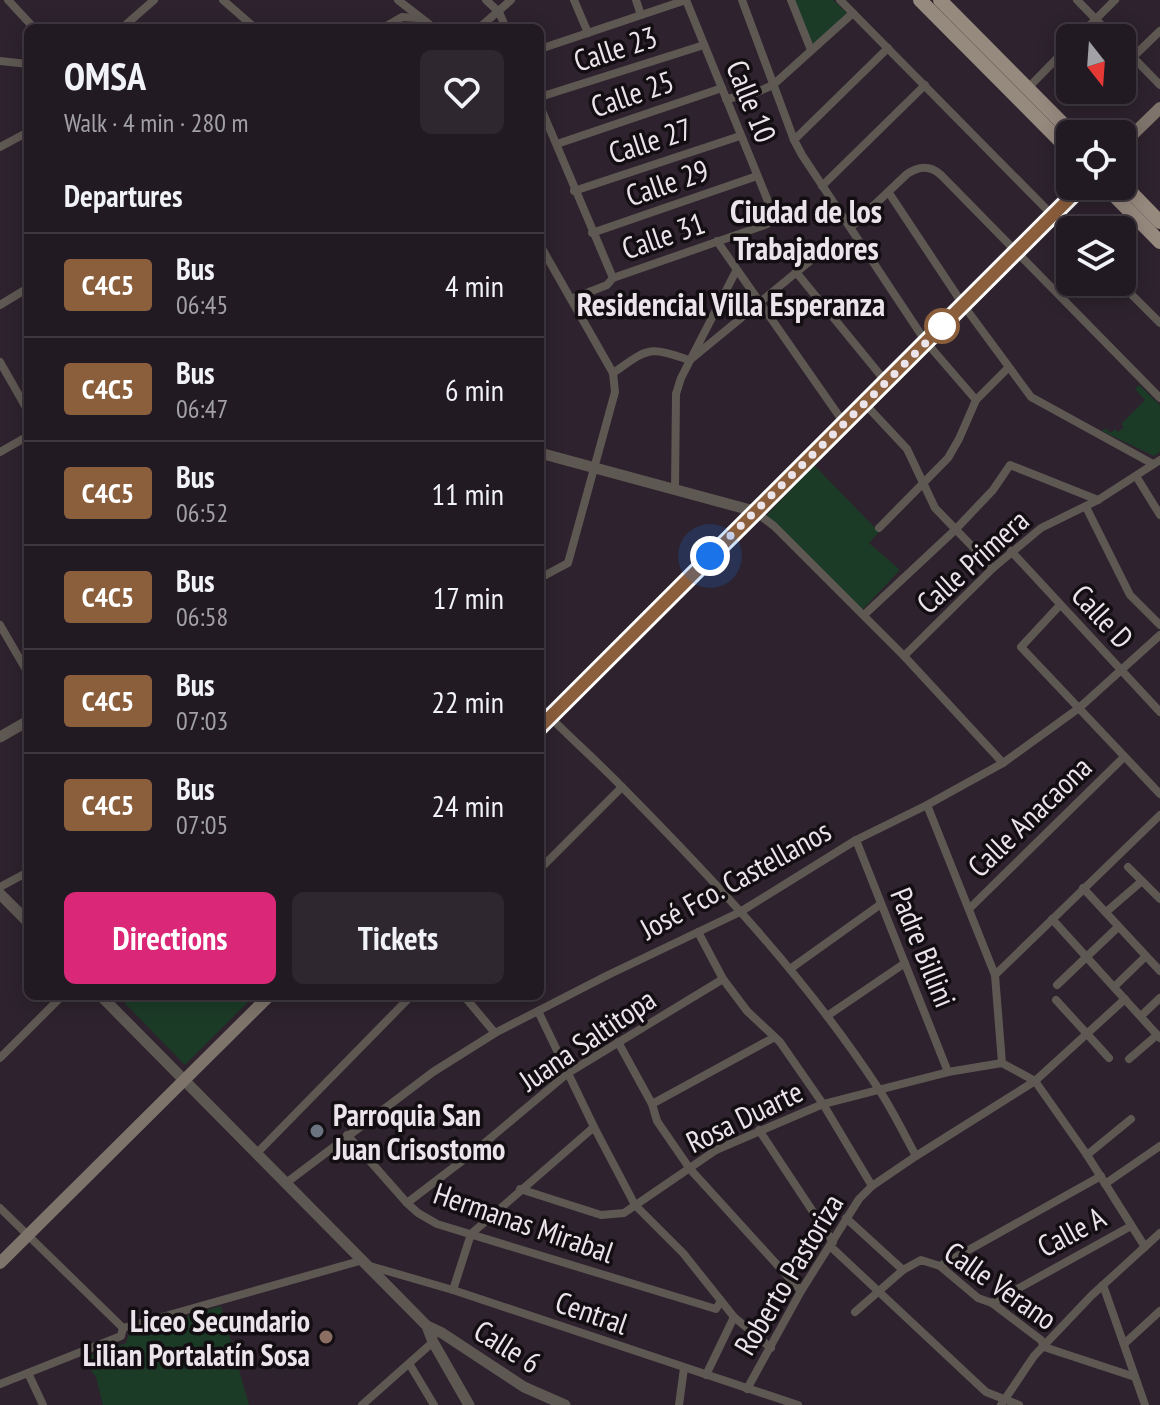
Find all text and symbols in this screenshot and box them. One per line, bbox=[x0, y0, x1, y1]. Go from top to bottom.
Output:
street label: Calle 23 bbox=[569, 16, 661, 80]
north arrow bbox=[1056, 24, 1136, 104]
map controls bbox=[1056, 24, 1136, 296]
button: heart bbox=[420, 50, 504, 134]
text: OMSA bbox=[64, 51, 146, 100]
street label: Calle 10 bbox=[718, 54, 786, 148]
street label: Calle 25 bbox=[585, 61, 679, 125]
text: Walk · 4 min · 280 m bbox=[64, 106, 248, 139]
street label: Calle 27 bbox=[604, 108, 696, 172]
button: locate bbox=[1056, 120, 1136, 200]
street label: Calle 29 bbox=[620, 150, 714, 214]
text: Departures bbox=[64, 176, 182, 215]
district label: Ciudad de los Trabajadores bbox=[730, 190, 882, 269]
street label: Calle 31 bbox=[616, 203, 710, 267]
button: layers bbox=[1056, 216, 1136, 296]
text: Bus bbox=[176, 249, 215, 288]
text: C4C5 bbox=[82, 266, 134, 303]
text: 4 min bbox=[445, 266, 504, 305]
district label: Residencial Villa Esperanza bbox=[577, 283, 885, 325]
text: 06:45 bbox=[176, 288, 228, 321]
unlabelled marker bbox=[925, 309, 959, 343]
text: Bus bbox=[176, 353, 215, 392]
text: C4C5 bbox=[82, 370, 134, 407]
text: 6 min bbox=[445, 370, 504, 409]
text: 06:47 bbox=[176, 392, 228, 425]
text: Bus bbox=[176, 457, 215, 496]
text: C4C5 bbox=[82, 474, 134, 511]
text: 11 min bbox=[431, 474, 504, 513]
text: 06:52 bbox=[176, 496, 228, 529]
street label: Calle Primera bbox=[908, 500, 1036, 622]
your location bbox=[690, 536, 730, 576]
text: Bus bbox=[176, 561, 215, 600]
street label: Calle D bbox=[1064, 576, 1142, 656]
text: C4C5 bbox=[82, 578, 134, 615]
text: 17 min bbox=[433, 578, 504, 617]
text: 06:58 bbox=[176, 600, 228, 633]
text: Bus bbox=[176, 665, 215, 704]
text: C4C5 bbox=[82, 682, 134, 719]
text: 22 min bbox=[431, 682, 504, 721]
text: 07:03 bbox=[176, 704, 228, 737]
street label: Calle Anacaona bbox=[959, 747, 1099, 885]
text: Bus bbox=[176, 769, 215, 808]
text: C4C5 bbox=[82, 786, 134, 823]
text: 24 min bbox=[431, 786, 504, 825]
text: 07:05 bbox=[176, 808, 228, 841]
street label: José Fco. Castellanos bbox=[632, 810, 837, 948]
street label: Padre Billini bbox=[882, 882, 966, 1012]
button: Directions bbox=[64, 892, 276, 984]
button: Tickets bbox=[292, 892, 504, 984]
street label: Juana Saltitopa bbox=[510, 979, 663, 1099]
street label: Rosa Duarte bbox=[679, 1071, 809, 1161]
place label: Parroquia San Juan Crisostomo bbox=[332, 1095, 505, 1168]
marker: Parroquia San Juan Crisostomo bbox=[308, 1122, 326, 1140]
street label: Hermanas Mirabal bbox=[429, 1173, 619, 1271]
street label: Roberto Pastoriza bbox=[725, 1186, 851, 1362]
street label: Calle A bbox=[1030, 1197, 1112, 1265]
street label: Calle Verano bbox=[937, 1232, 1065, 1338]
street label: Central bbox=[551, 1282, 633, 1342]
place label: Liceo Secundario Lilian Portalatín Sosa bbox=[83, 1301, 310, 1374]
street label: Calle 6 bbox=[467, 1310, 549, 1382]
marker: Liceo Secundario Lilian Portalatín Sosa bbox=[317, 1328, 335, 1346]

